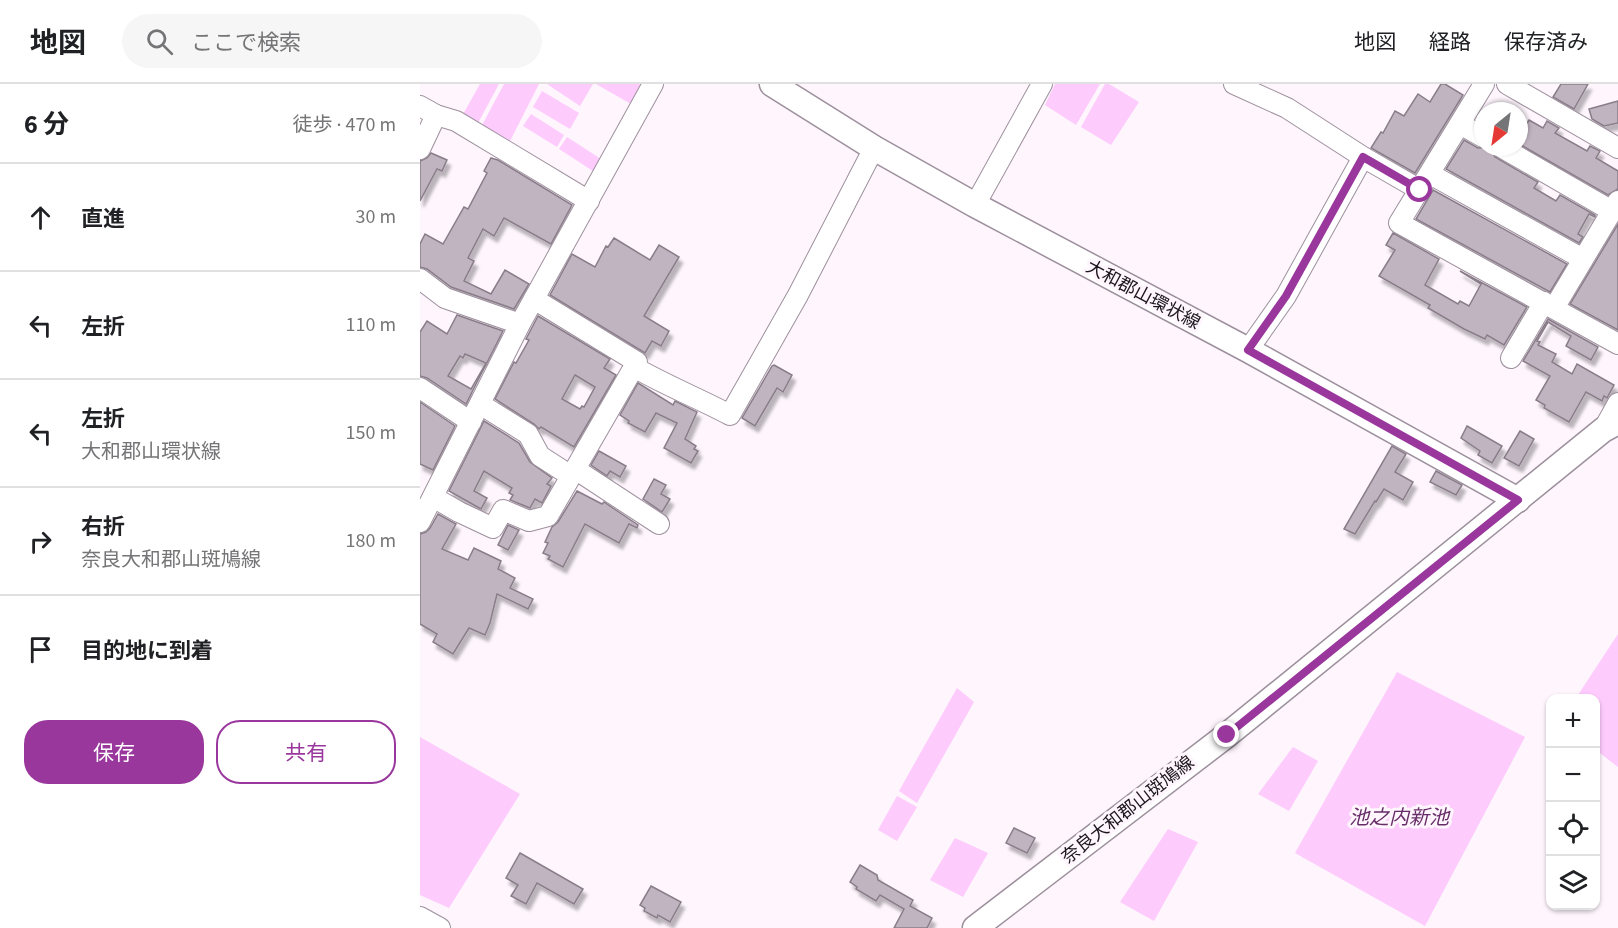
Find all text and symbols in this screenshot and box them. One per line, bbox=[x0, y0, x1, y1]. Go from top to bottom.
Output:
search box bbox=[122, 14, 542, 68]
text: 地図 bbox=[30, 23, 86, 63]
icon: search bbox=[143, 25, 176, 58]
text: ここで検索 bbox=[191, 27, 301, 59]
text: 地図 bbox=[1354, 27, 1396, 57]
text: 経路 bbox=[1429, 27, 1471, 57]
text: 保存済み bbox=[1504, 27, 1588, 57]
north arrow bbox=[1474, 102, 1528, 156]
text: 6 分 bbox=[24, 106, 69, 143]
text: 徒歩 · 470 m bbox=[293, 111, 396, 139]
route start bbox=[1406, 176, 1432, 202]
icon: ahead bbox=[24, 201, 57, 234]
text: 直進 bbox=[81, 203, 125, 235]
text: 30 m bbox=[356, 203, 396, 231]
street label: 大和郡山環状線 bbox=[1082, 254, 1204, 336]
icon: left bbox=[24, 309, 57, 342]
text: 左折 bbox=[81, 311, 125, 343]
text: 110 m bbox=[346, 311, 396, 339]
text: 左折 bbox=[81, 403, 125, 435]
icon: left bbox=[24, 417, 57, 450]
text: 150 m bbox=[346, 419, 396, 447]
text: 大和郡山環状線 bbox=[81, 438, 221, 466]
text: 右折 bbox=[81, 511, 125, 543]
icon: right bbox=[24, 525, 57, 558]
text: 180 m bbox=[346, 527, 396, 555]
text: 奈良大和郡山斑鳩線 bbox=[81, 546, 261, 574]
icon: arrive bbox=[24, 633, 57, 666]
text: 目的地に到着 bbox=[81, 635, 213, 667]
map controls bbox=[1546, 694, 1600, 910]
button: + bbox=[1546, 694, 1600, 748]
button: 保存 bbox=[24, 720, 204, 784]
button: 共有 bbox=[216, 720, 396, 784]
route end bbox=[1213, 721, 1239, 747]
button: − bbox=[1546, 748, 1600, 802]
street label: 奈良大和郡山斑鳩線 bbox=[1056, 750, 1200, 870]
button: locate bbox=[1546, 802, 1600, 856]
water label: 池之内新池 bbox=[1349, 804, 1451, 832]
button: layers bbox=[1546, 856, 1600, 910]

